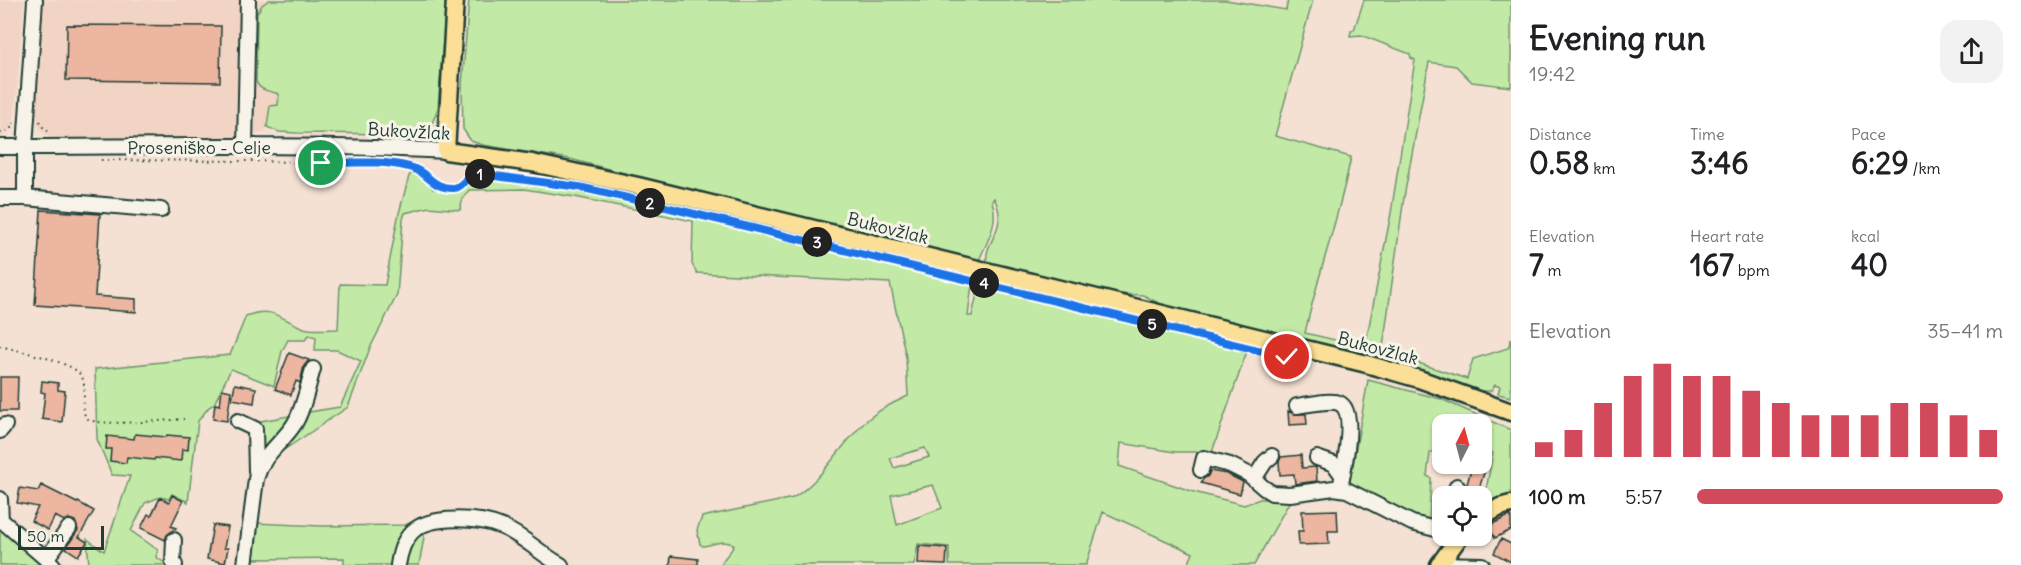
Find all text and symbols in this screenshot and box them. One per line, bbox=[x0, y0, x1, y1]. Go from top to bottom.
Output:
text: Evening run bbox=[1529, 17, 1705, 59]
button: share bbox=[1940, 20, 2003, 83]
text: 19:42 bbox=[1529, 61, 1575, 86]
street label: Bukovžlak bbox=[367, 117, 451, 145]
text: Distance bbox=[1529, 124, 1591, 144]
text: Time bbox=[1690, 124, 1725, 144]
text: Pace bbox=[1851, 124, 1886, 144]
street label: Proseniško - Celje bbox=[127, 136, 271, 159]
pin bbox=[295, 137, 346, 188]
text: 0.58 bbox=[1529, 144, 1589, 182]
text: 3:46 bbox=[1690, 144, 1748, 182]
text: 6:29 bbox=[1851, 144, 1909, 182]
icon: arrive bbox=[304, 146, 337, 179]
text: km bbox=[1589, 158, 1616, 178]
text: /km bbox=[1909, 158, 1941, 178]
pin: 1 bbox=[465, 159, 495, 189]
text: 1 bbox=[477, 164, 483, 184]
pin: 2 bbox=[635, 188, 665, 218]
text: 2 bbox=[646, 193, 654, 213]
street label: Bukovžlak bbox=[845, 207, 931, 249]
text: Elevation bbox=[1529, 226, 1595, 246]
text: Heart rate bbox=[1690, 226, 1764, 246]
text: kcal bbox=[1851, 226, 1880, 246]
pin: 3 bbox=[802, 227, 832, 257]
text: 3 bbox=[812, 232, 822, 252]
text: 7 bbox=[1529, 246, 1544, 284]
text: 167 bbox=[1690, 246, 1734, 284]
text: 40 bbox=[1851, 246, 1888, 284]
text: m bbox=[1544, 260, 1562, 280]
text: bpm bbox=[1734, 260, 1770, 280]
pin: 4 bbox=[969, 268, 999, 298]
text: 4 bbox=[979, 273, 989, 293]
pin: 5 bbox=[1137, 309, 1167, 339]
text: 5 bbox=[1147, 314, 1157, 334]
text: Elevation bbox=[1529, 318, 1611, 343]
text: 35–41 m bbox=[1927, 318, 2003, 343]
street label: Bukovžlak bbox=[1335, 326, 1421, 370]
pin bbox=[1261, 331, 1312, 382]
icon: check bbox=[1270, 340, 1303, 373]
north arrow bbox=[1432, 414, 1492, 474]
map controls bbox=[1432, 414, 1492, 546]
text: 100 m bbox=[1529, 484, 1586, 509]
text: 5:57 bbox=[1625, 484, 1662, 509]
button: locate bbox=[1432, 486, 1492, 546]
scale bar bbox=[18, 523, 104, 550]
text: 50 m bbox=[27, 526, 65, 546]

